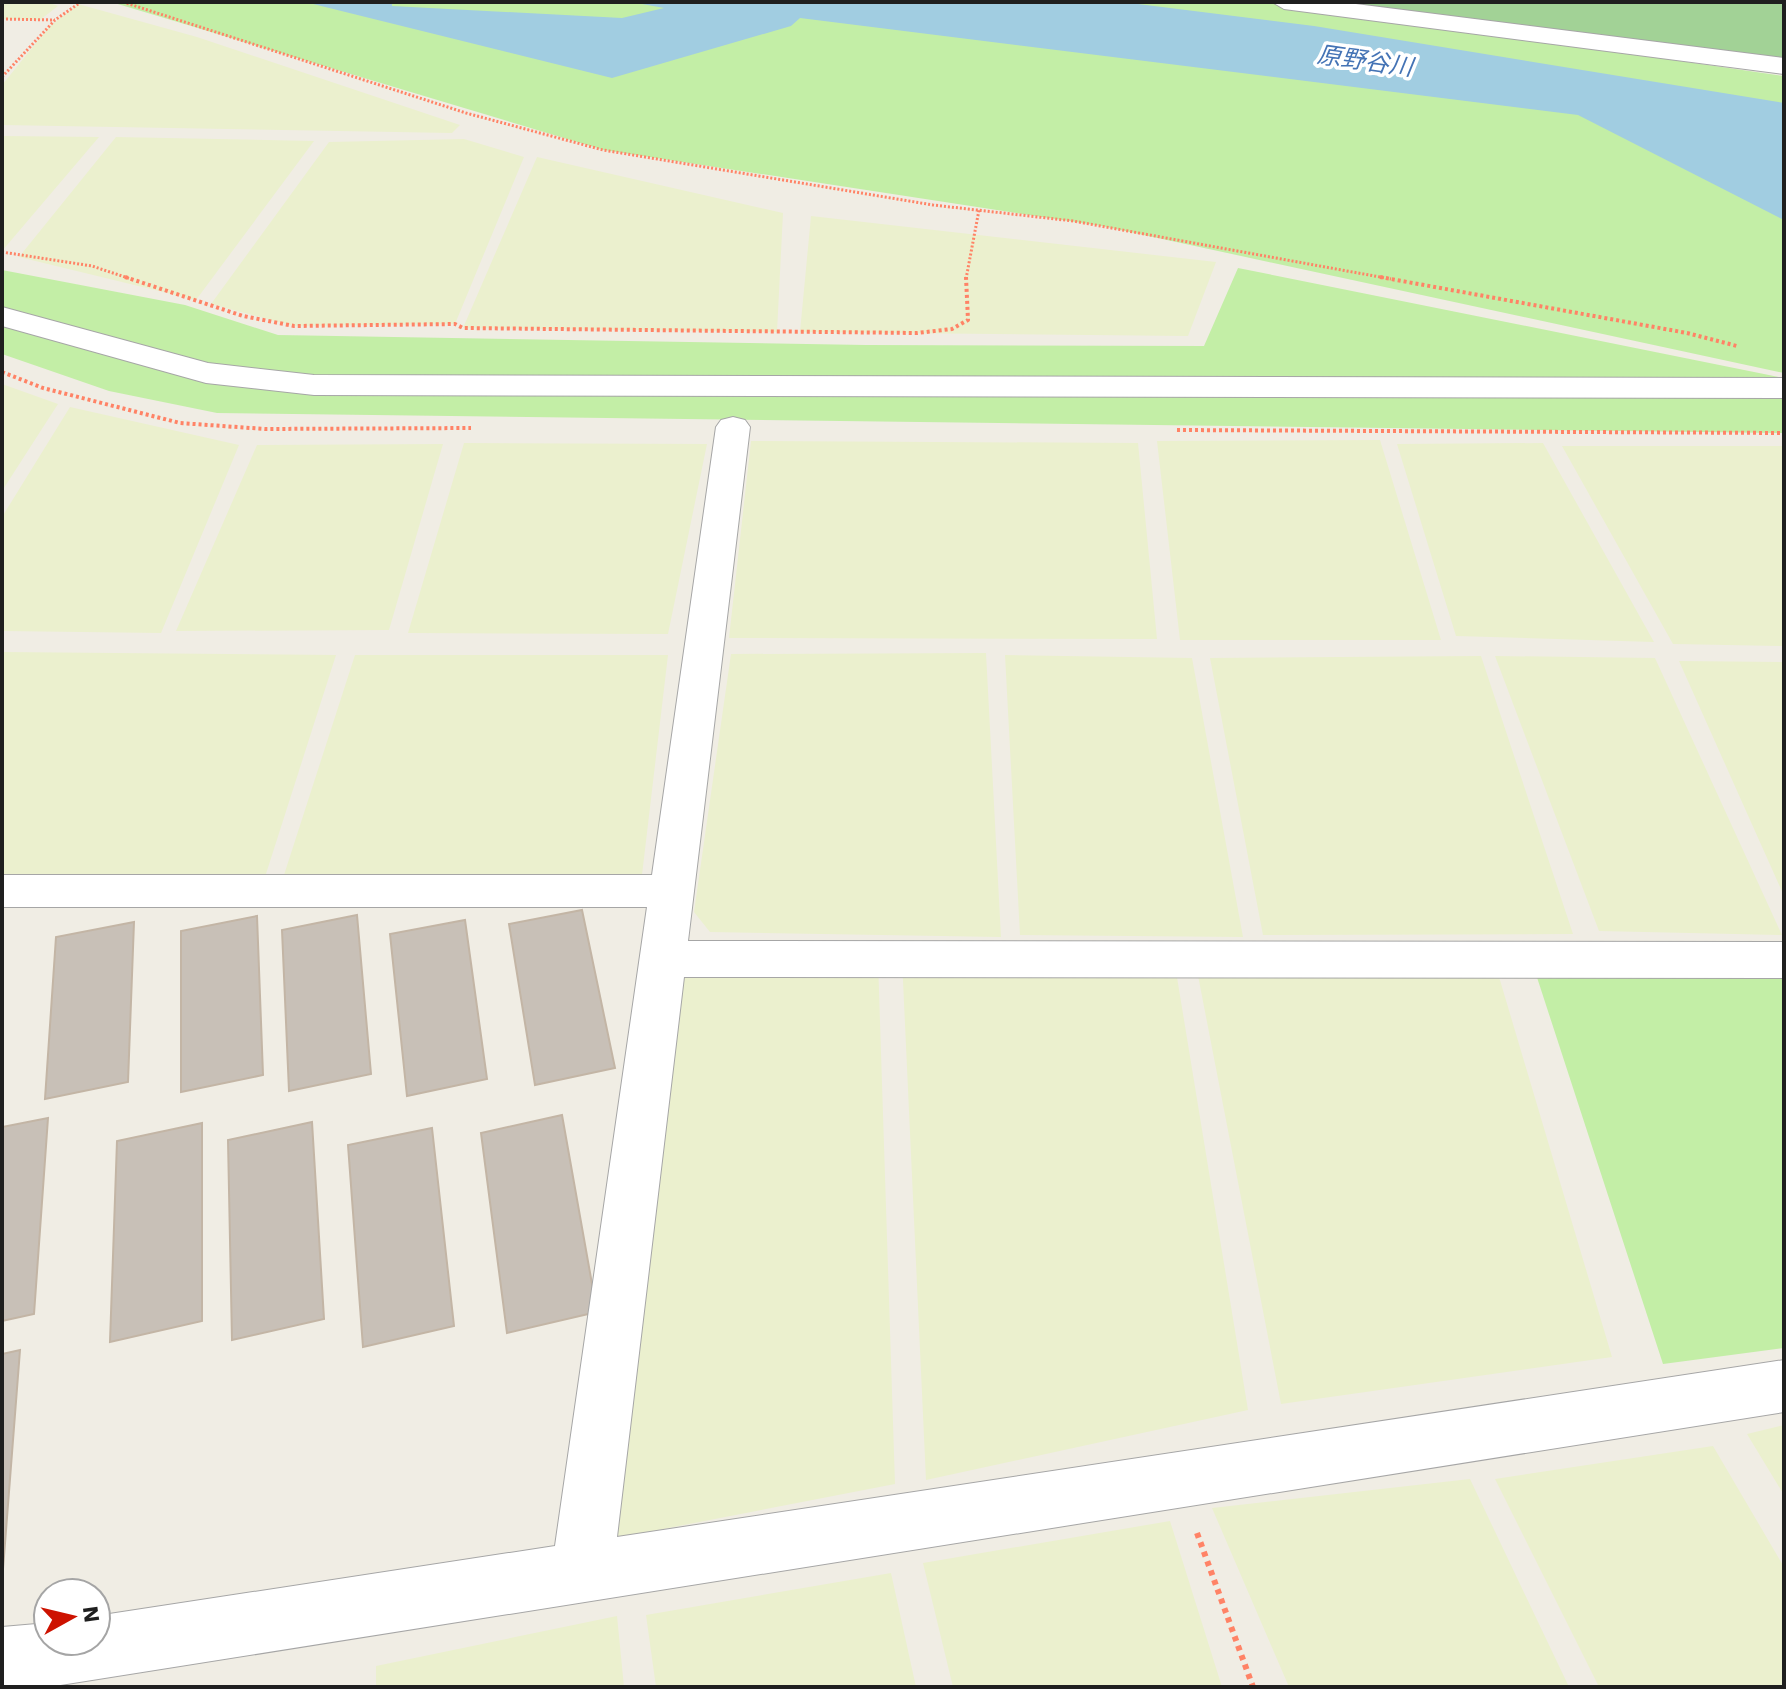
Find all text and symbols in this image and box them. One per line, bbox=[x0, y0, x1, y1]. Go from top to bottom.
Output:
water label: 原野谷川 bbox=[1316, 40, 1417, 82]
north arrow bbox=[32, 1577, 112, 1657]
text: N bbox=[78, 1604, 105, 1624]

